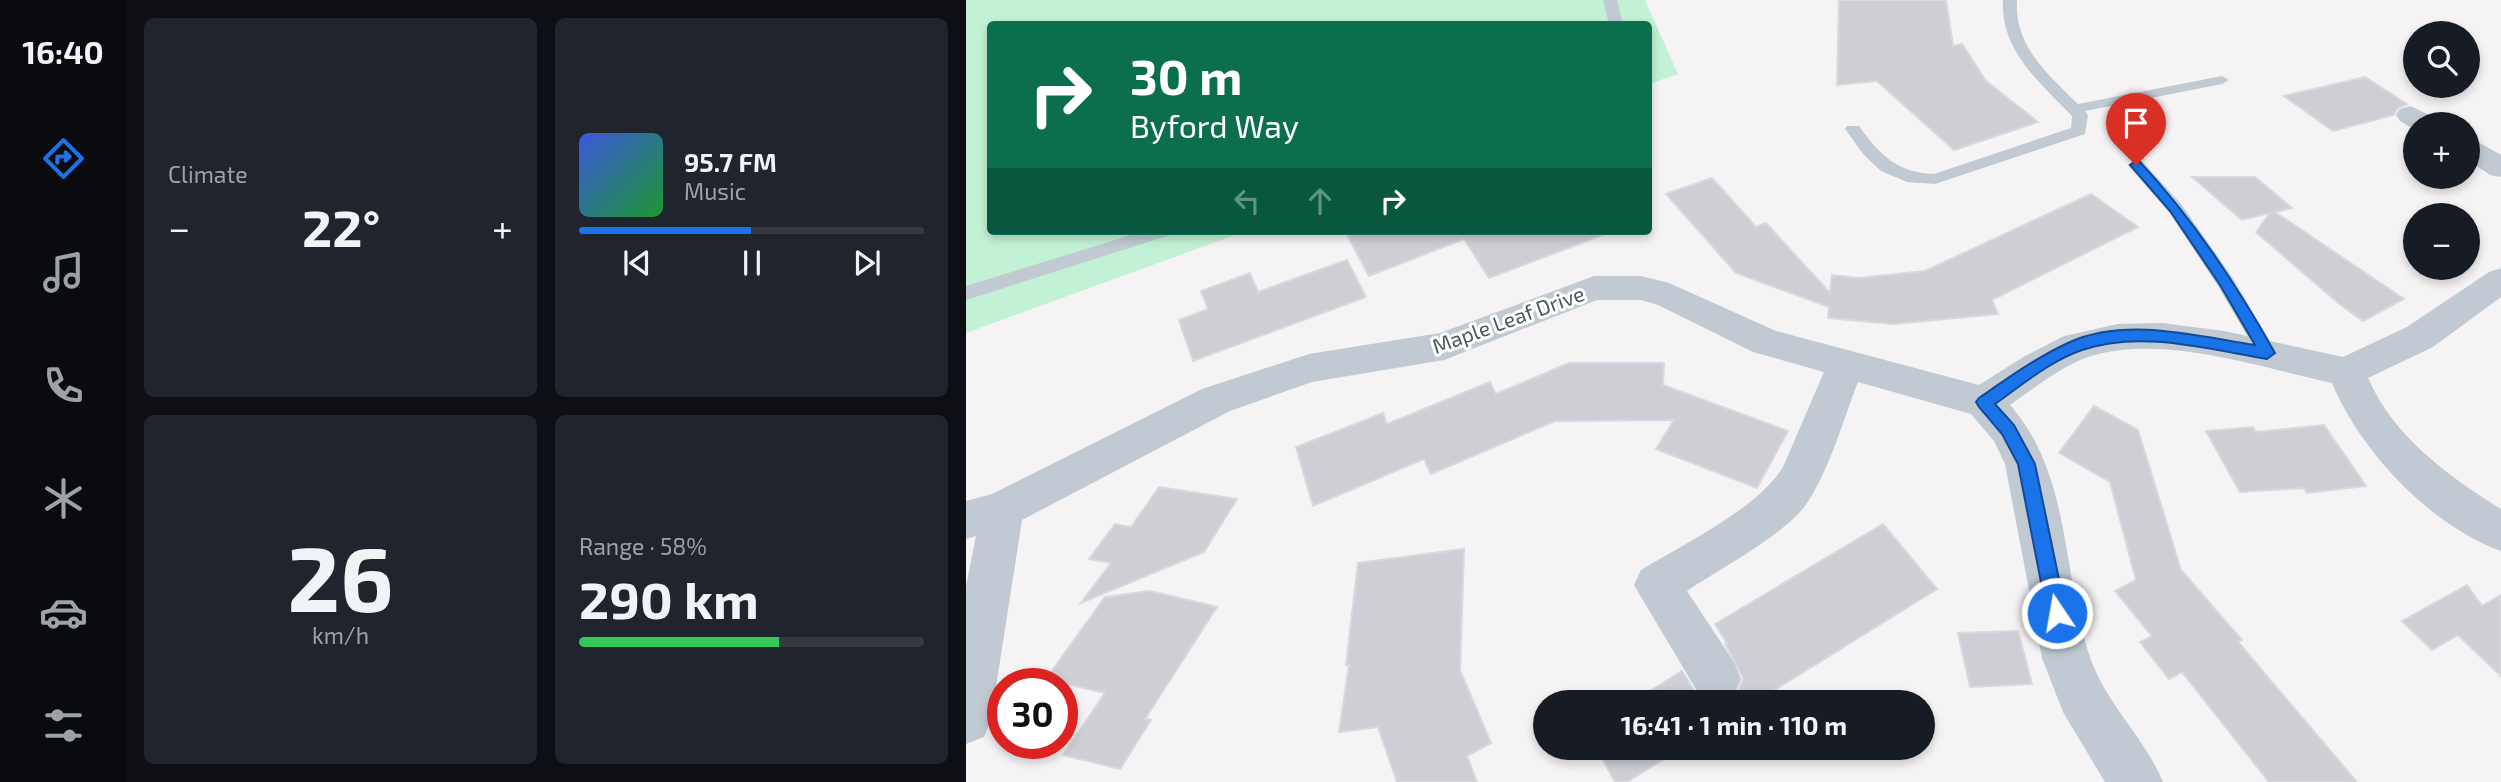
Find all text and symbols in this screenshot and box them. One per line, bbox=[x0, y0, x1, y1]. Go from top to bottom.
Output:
map controls bbox=[2403, 21, 2480, 280]
button: search bbox=[2403, 21, 2480, 98]
text: 16:40 bbox=[22, 32, 104, 70]
text: 30 m bbox=[1130, 46, 1242, 105]
icon: right bbox=[1015, 49, 1106, 140]
pin bbox=[2106, 93, 2166, 165]
icon: arrive bbox=[2117, 104, 2155, 142]
text: Byford Way bbox=[1130, 106, 1299, 144]
button: + bbox=[2403, 112, 2480, 189]
icon: directions bbox=[39, 134, 88, 183]
text: 95.7 FM bbox=[684, 146, 777, 177]
text: Climate bbox=[168, 160, 248, 188]
text: Music bbox=[684, 177, 746, 205]
icon: left bbox=[1228, 182, 1266, 220]
icon: ahead bbox=[1301, 182, 1339, 220]
icon: right bbox=[1374, 182, 1412, 220]
text: 22° bbox=[302, 195, 380, 257]
button: − bbox=[2403, 203, 2480, 280]
text: − bbox=[168, 204, 190, 250]
text: + bbox=[492, 204, 513, 250]
icon: previous bbox=[618, 244, 656, 282]
icon: pause bbox=[733, 244, 771, 282]
icon: next bbox=[848, 244, 886, 282]
icon: music bbox=[39, 248, 88, 297]
street label: Maple Leaf Drive bbox=[1429, 280, 1587, 358]
icon: phone bbox=[39, 361, 88, 410]
icon: climate bbox=[39, 474, 88, 523]
text: 26 bbox=[287, 521, 394, 630]
text: Range · 58% bbox=[579, 532, 707, 560]
text: 290 km bbox=[579, 567, 759, 629]
position arrow bbox=[2020, 576, 2094, 650]
icon: car bbox=[39, 588, 88, 637]
text: km/h bbox=[312, 621, 369, 649]
speed limit sign: 30 bbox=[987, 668, 1078, 759]
icon: filters bbox=[39, 701, 88, 750]
text: 16:41 · 1 min · 110 m bbox=[1621, 709, 1847, 740]

